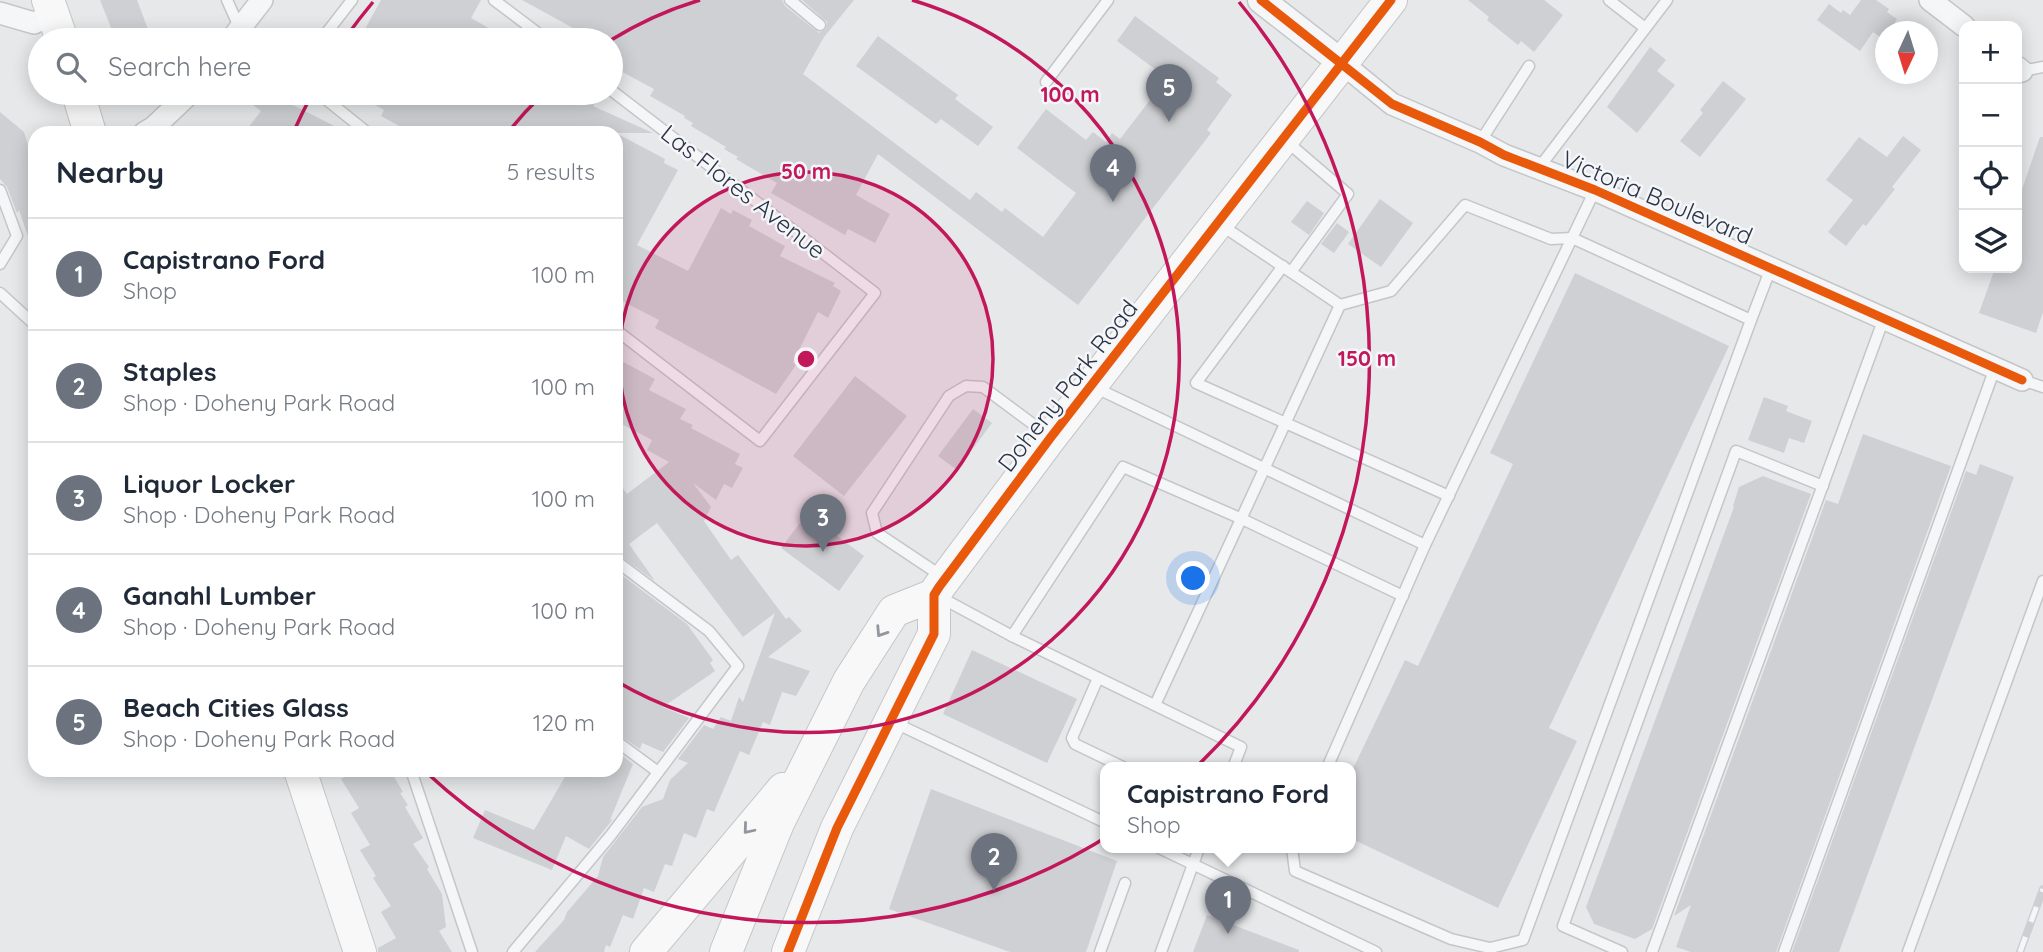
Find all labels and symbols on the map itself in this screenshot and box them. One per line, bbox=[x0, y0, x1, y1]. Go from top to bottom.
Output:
north arrow bbox=[1875, 21, 1938, 84]
pin: 5 bbox=[1146, 64, 1192, 122]
text: 100 m bbox=[1040, 81, 1100, 107]
street label: Las Flores Avenue bbox=[655, 118, 832, 265]
street label: Victoria Boulevard bbox=[1557, 143, 1757, 251]
pin: 4 bbox=[1090, 144, 1136, 202]
text: 50 m bbox=[781, 158, 831, 184]
street label: Doheny Park Road bbox=[991, 293, 1144, 477]
text: 150 m bbox=[1338, 345, 1396, 371]
centre of rings bbox=[794, 347, 818, 371]
pin: 3 bbox=[800, 494, 846, 552]
your location bbox=[1176, 561, 1210, 595]
one-way arrow bbox=[876, 624, 889, 637]
one-way arrow bbox=[744, 821, 757, 834]
pin: 2 bbox=[971, 833, 1017, 891]
pin: 1 bbox=[1205, 876, 1251, 934]

